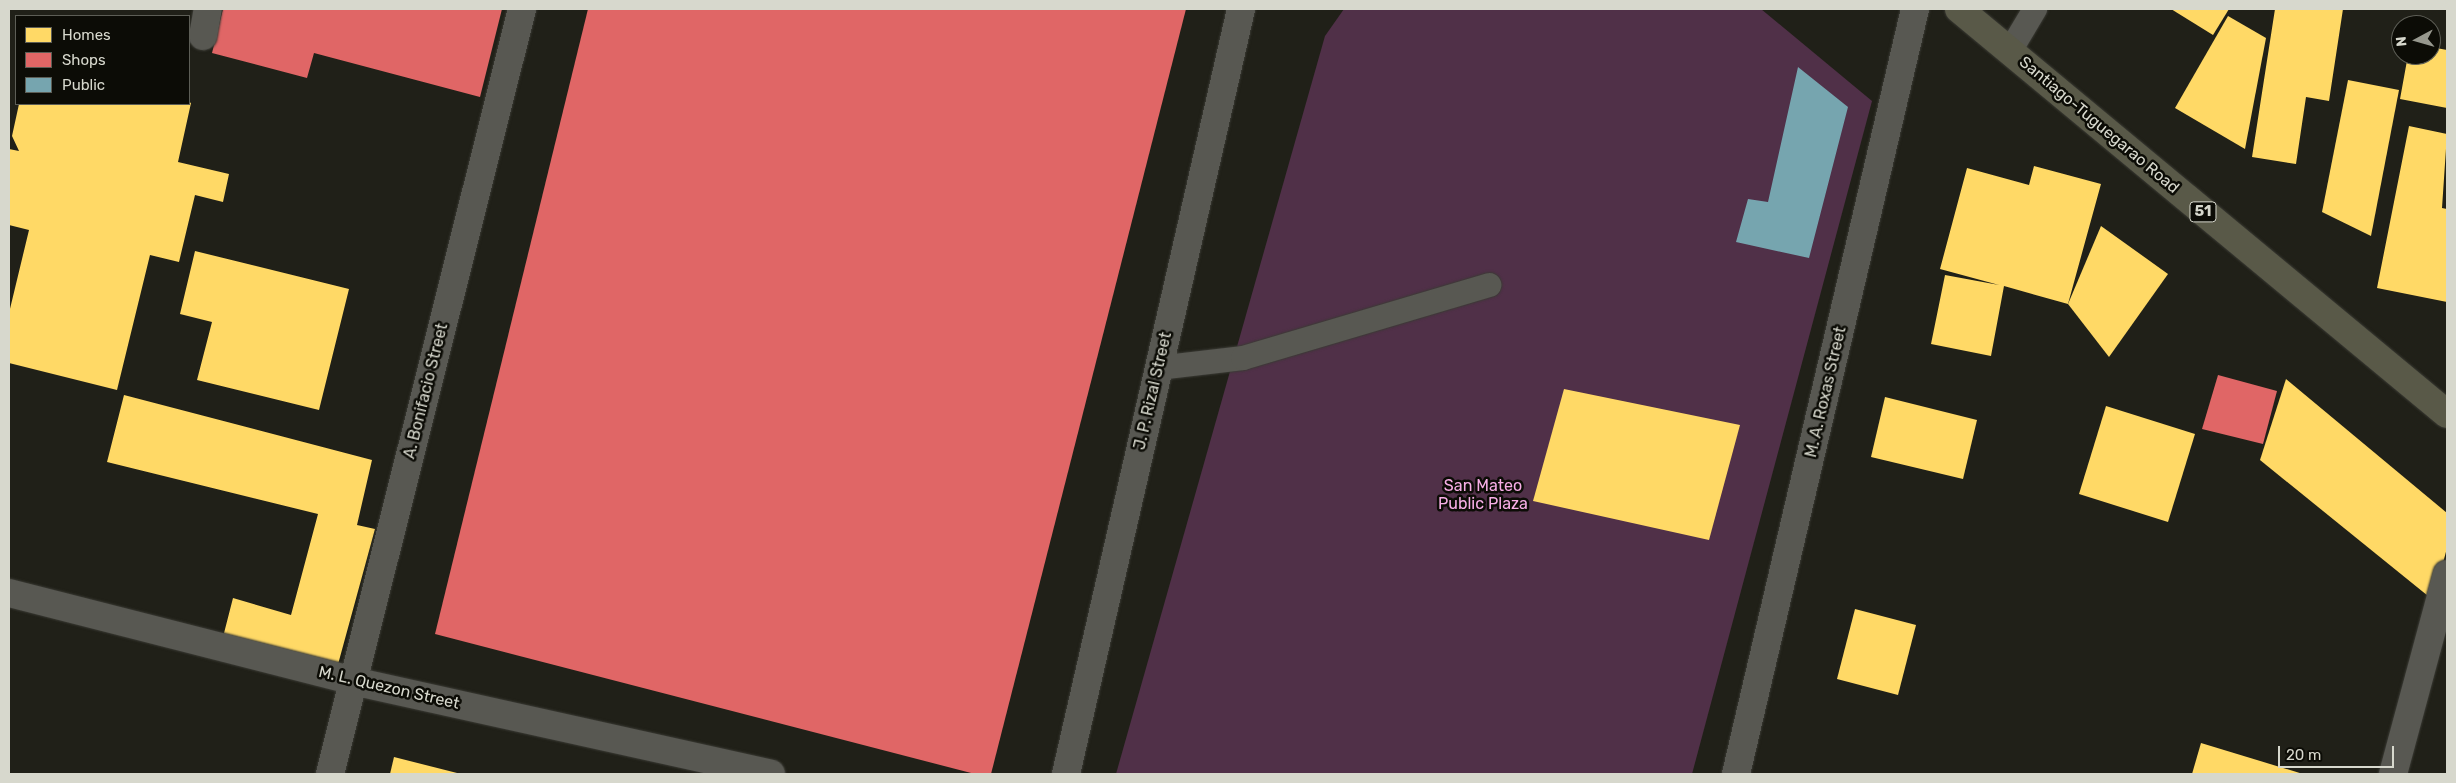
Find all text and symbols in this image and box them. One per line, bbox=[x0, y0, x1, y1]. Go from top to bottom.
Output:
legend bbox=[15, 15, 190, 105]
north arrow bbox=[2391, 15, 2441, 65]
text: Homes bbox=[62, 26, 111, 44]
text: N bbox=[2393, 36, 2411, 47]
text: Shops bbox=[62, 51, 106, 69]
street label: Santiago-Tuguegarao Road bbox=[2015, 52, 2183, 198]
text: Public bbox=[62, 76, 105, 94]
road number: 51 bbox=[2189, 200, 2217, 224]
street label: A. Bonifacio Street bbox=[400, 321, 452, 461]
street label: M. A. Roxas Street bbox=[1802, 324, 1850, 460]
street label: J. P. Rizal Street bbox=[1130, 330, 1176, 452]
park label: San Mateo Public Plaza bbox=[1438, 476, 1528, 514]
street label: M. L. Quezon Street bbox=[317, 662, 461, 714]
scale bar bbox=[2281, 736, 2397, 768]
text: 20 m bbox=[2286, 746, 2321, 764]

